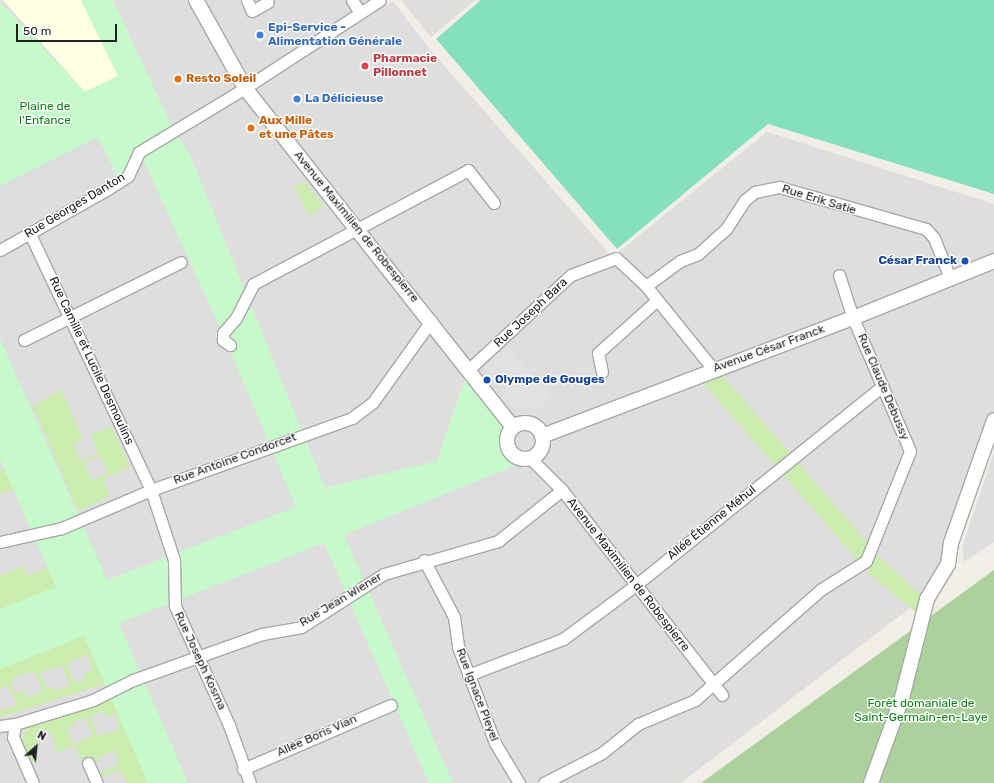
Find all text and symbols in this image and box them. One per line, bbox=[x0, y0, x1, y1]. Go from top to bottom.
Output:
scale bar bbox=[18, 16, 119, 42]
place label: Epi-Service - Alimentation Générale bbox=[268, 21, 402, 49]
text: 50 m bbox=[23, 24, 51, 38]
marker: Epi-Service - Alimentation Générale bbox=[255, 30, 265, 40]
place label: Pharmacie Pillonnet bbox=[373, 52, 437, 80]
marker: Pharmacie Pillonnet bbox=[360, 61, 370, 71]
place label: Resto Soleil bbox=[186, 72, 256, 86]
marker: Resto Soleil bbox=[173, 74, 183, 84]
place label: La Délicieuse bbox=[305, 92, 383, 106]
marker: La Délicieuse bbox=[292, 94, 302, 104]
park label: Plaine de l'Enfance bbox=[19, 100, 71, 128]
place label: Aux Mille et une Pâtes bbox=[259, 114, 334, 142]
marker: Aux Mille et une Pâtes bbox=[246, 123, 256, 133]
street label: Avenue Maximilien de Robespierre bbox=[290, 148, 422, 306]
street label: Rue Georges Danton bbox=[22, 170, 128, 242]
street label: Rue Erik Satie bbox=[780, 182, 858, 218]
place label: César Franck bbox=[878, 254, 957, 268]
marker: César Franck bbox=[960, 256, 970, 266]
street label: Rue Camille et Lucile Desmoulins bbox=[46, 275, 136, 447]
street label: Rue Joseph Bara bbox=[491, 275, 571, 351]
street label: Avenue César Franck bbox=[711, 322, 827, 376]
street label: Rue Claude Debussy bbox=[854, 332, 912, 442]
place label: Olympe de Gouges bbox=[495, 373, 605, 387]
marker: Olympe de Gouges bbox=[482, 375, 492, 385]
street label: Rue Antoine Condorcet bbox=[171, 430, 299, 488]
street label: Allée Étienne Méhul bbox=[665, 483, 759, 563]
street label: Avenue Maximilien de Robespierre bbox=[564, 495, 692, 655]
street label: Rue Jean Wiener bbox=[297, 570, 385, 630]
street label: Rue Joseph Kosma bbox=[171, 610, 229, 712]
street label: Rue Ignace Pleyel bbox=[453, 646, 501, 744]
park label: Forêt domaniale de Saint-Germain-en-Laye bbox=[854, 697, 988, 725]
street label: Allée Boris Vian bbox=[275, 712, 359, 760]
north arrow bbox=[16, 727, 56, 767]
text: N bbox=[35, 728, 48, 743]

